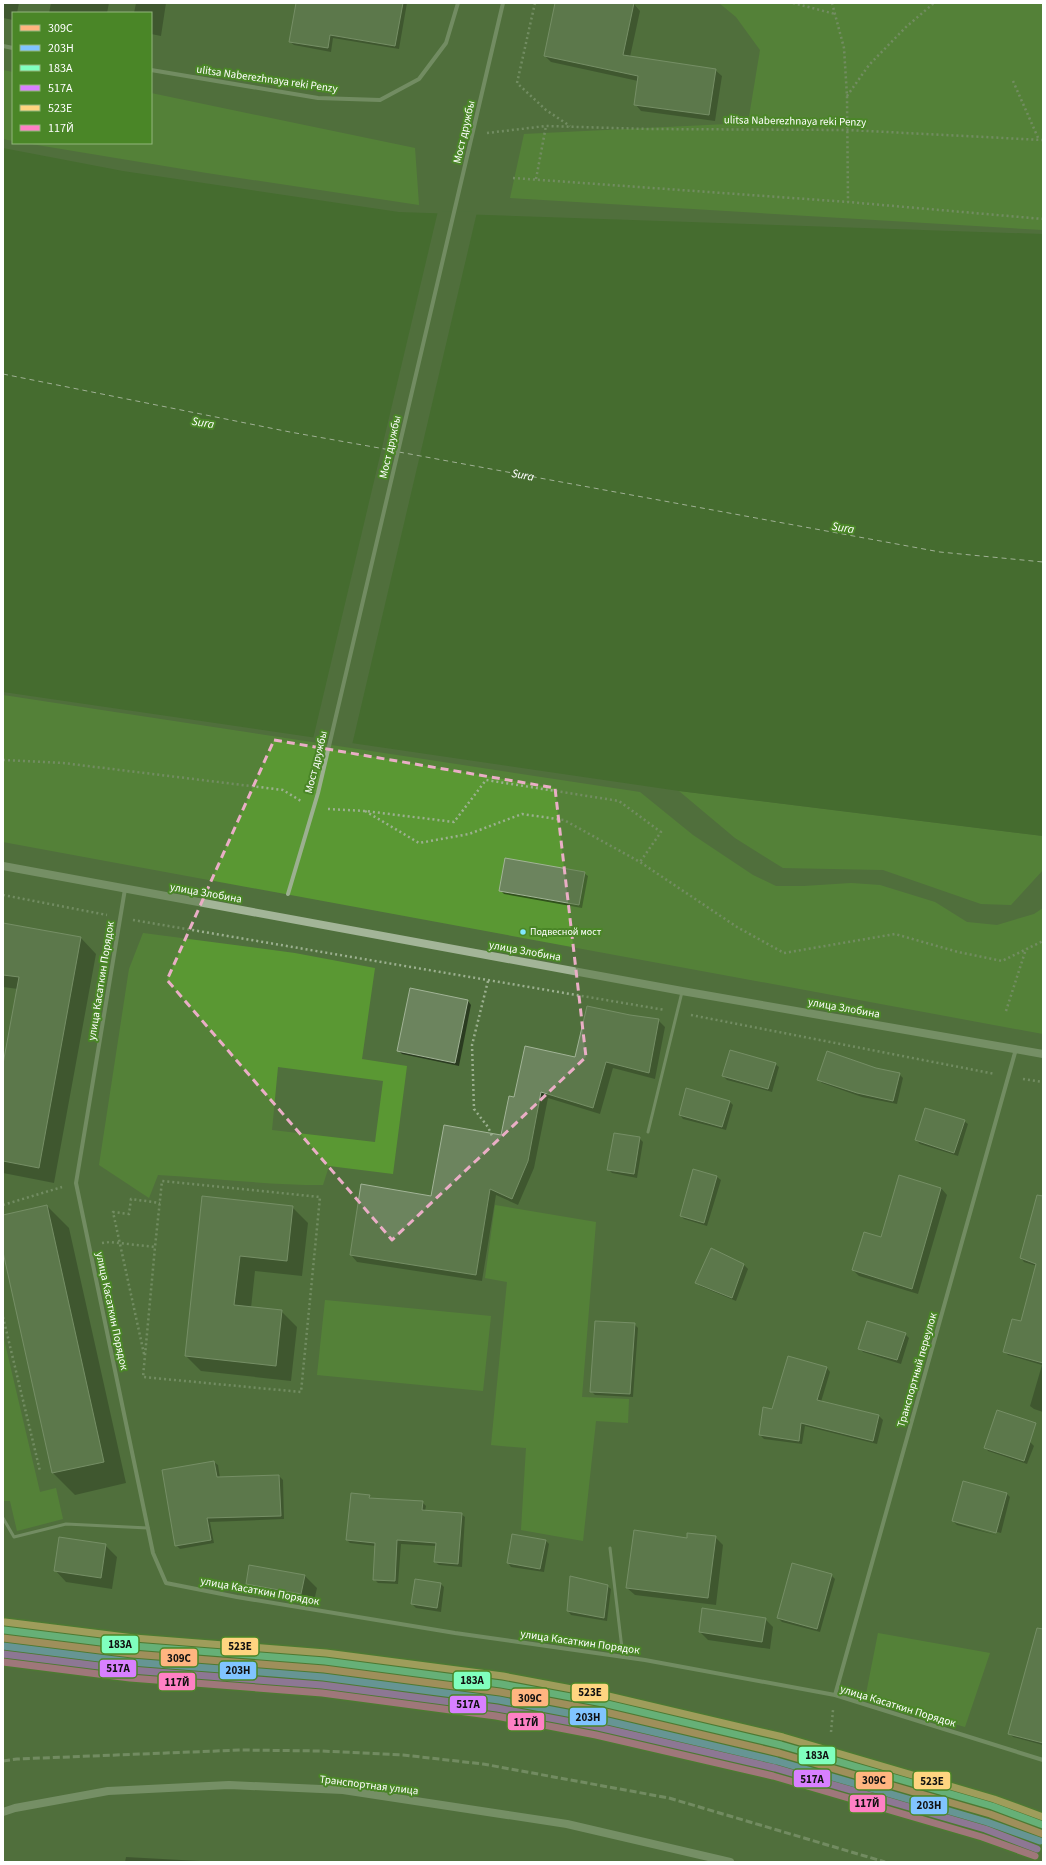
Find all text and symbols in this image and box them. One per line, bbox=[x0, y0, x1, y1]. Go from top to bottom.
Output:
legend bbox=[12, 12, 152, 144]
text: 309С bbox=[48, 20, 73, 37]
text: 203Н bbox=[48, 40, 74, 57]
text: 183А bbox=[48, 60, 73, 77]
street label: ulitsa Naberezhnaya reki Penzy bbox=[195, 62, 339, 96]
text: 517А bbox=[48, 80, 73, 97]
street label: Мост дружбы bbox=[449, 99, 479, 165]
text: 523Е bbox=[48, 100, 72, 117]
street label: ulitsa Naberezhnaya reki Penzy bbox=[724, 112, 866, 130]
text: 117Й bbox=[48, 120, 74, 137]
water label: Sura bbox=[190, 413, 216, 433]
street label: Мост дружбы bbox=[375, 414, 405, 480]
water label: Sura bbox=[510, 464, 536, 485]
water label: Sura bbox=[830, 518, 856, 538]
street label: Мост дружбы bbox=[301, 729, 331, 795]
street label: улица Злобина bbox=[169, 879, 243, 907]
street label: улица Касаткин Порядок bbox=[84, 920, 118, 1042]
place label: Подвесной мост bbox=[530, 925, 602, 939]
marker: Подвесной мост bbox=[518, 927, 528, 937]
street label: улица Злобина bbox=[488, 937, 562, 965]
street label: улица Злобина bbox=[807, 994, 881, 1022]
street label: улица Касаткин Порядок bbox=[92, 1251, 132, 1372]
street label: Транспортный переулок bbox=[893, 1310, 941, 1429]
street label: улица Касаткин Порядок bbox=[199, 1573, 321, 1609]
street label: улица Касаткин Порядок bbox=[519, 1626, 641, 1658]
line badge: 183А bbox=[101, 1635, 139, 1654]
text: 183А bbox=[108, 1637, 133, 1652]
line badge: 523Е bbox=[221, 1637, 259, 1656]
text: 523Е bbox=[228, 1639, 252, 1654]
line badge: 309С bbox=[160, 1648, 198, 1667]
text: 309С bbox=[167, 1651, 192, 1666]
line badge: 517А bbox=[99, 1659, 137, 1678]
text: 517А bbox=[106, 1661, 131, 1676]
line badge: 203Н bbox=[219, 1661, 257, 1680]
text: 203Н bbox=[226, 1663, 250, 1678]
line badge: 183А bbox=[453, 1671, 491, 1690]
line badge: 117Й bbox=[158, 1672, 196, 1691]
text: 183А bbox=[460, 1673, 485, 1688]
text: 117Й bbox=[165, 1675, 189, 1690]
street label: улица Касаткин Порядок bbox=[838, 1681, 958, 1731]
line badge: 523Е bbox=[571, 1683, 609, 1702]
text: 523Е bbox=[578, 1685, 602, 1700]
line badge: 309С bbox=[511, 1688, 549, 1707]
text: 309С bbox=[518, 1691, 543, 1706]
line badge: 517А bbox=[449, 1695, 487, 1714]
text: 517А bbox=[456, 1697, 481, 1712]
line badge: 203Н bbox=[569, 1707, 607, 1726]
text: 203Н bbox=[576, 1710, 600, 1725]
line badge: 117Й bbox=[507, 1712, 545, 1731]
text: 117Й bbox=[514, 1715, 538, 1730]
line badge: 183А bbox=[798, 1746, 836, 1765]
text: 183А bbox=[805, 1748, 830, 1763]
line badge: 517А bbox=[793, 1769, 831, 1788]
street label: Транспортная улица bbox=[319, 1771, 419, 1799]
line badge: 309С bbox=[855, 1771, 893, 1790]
line badge: 523Е bbox=[913, 1771, 951, 1790]
text: 517А bbox=[800, 1772, 825, 1787]
text: 309С bbox=[862, 1773, 887, 1788]
text: 523Е bbox=[920, 1774, 944, 1789]
line badge: 117Й bbox=[849, 1794, 886, 1813]
text: 117Й bbox=[855, 1796, 879, 1811]
line badge: 203Н bbox=[910, 1796, 948, 1815]
text: 203Н bbox=[917, 1798, 941, 1813]

